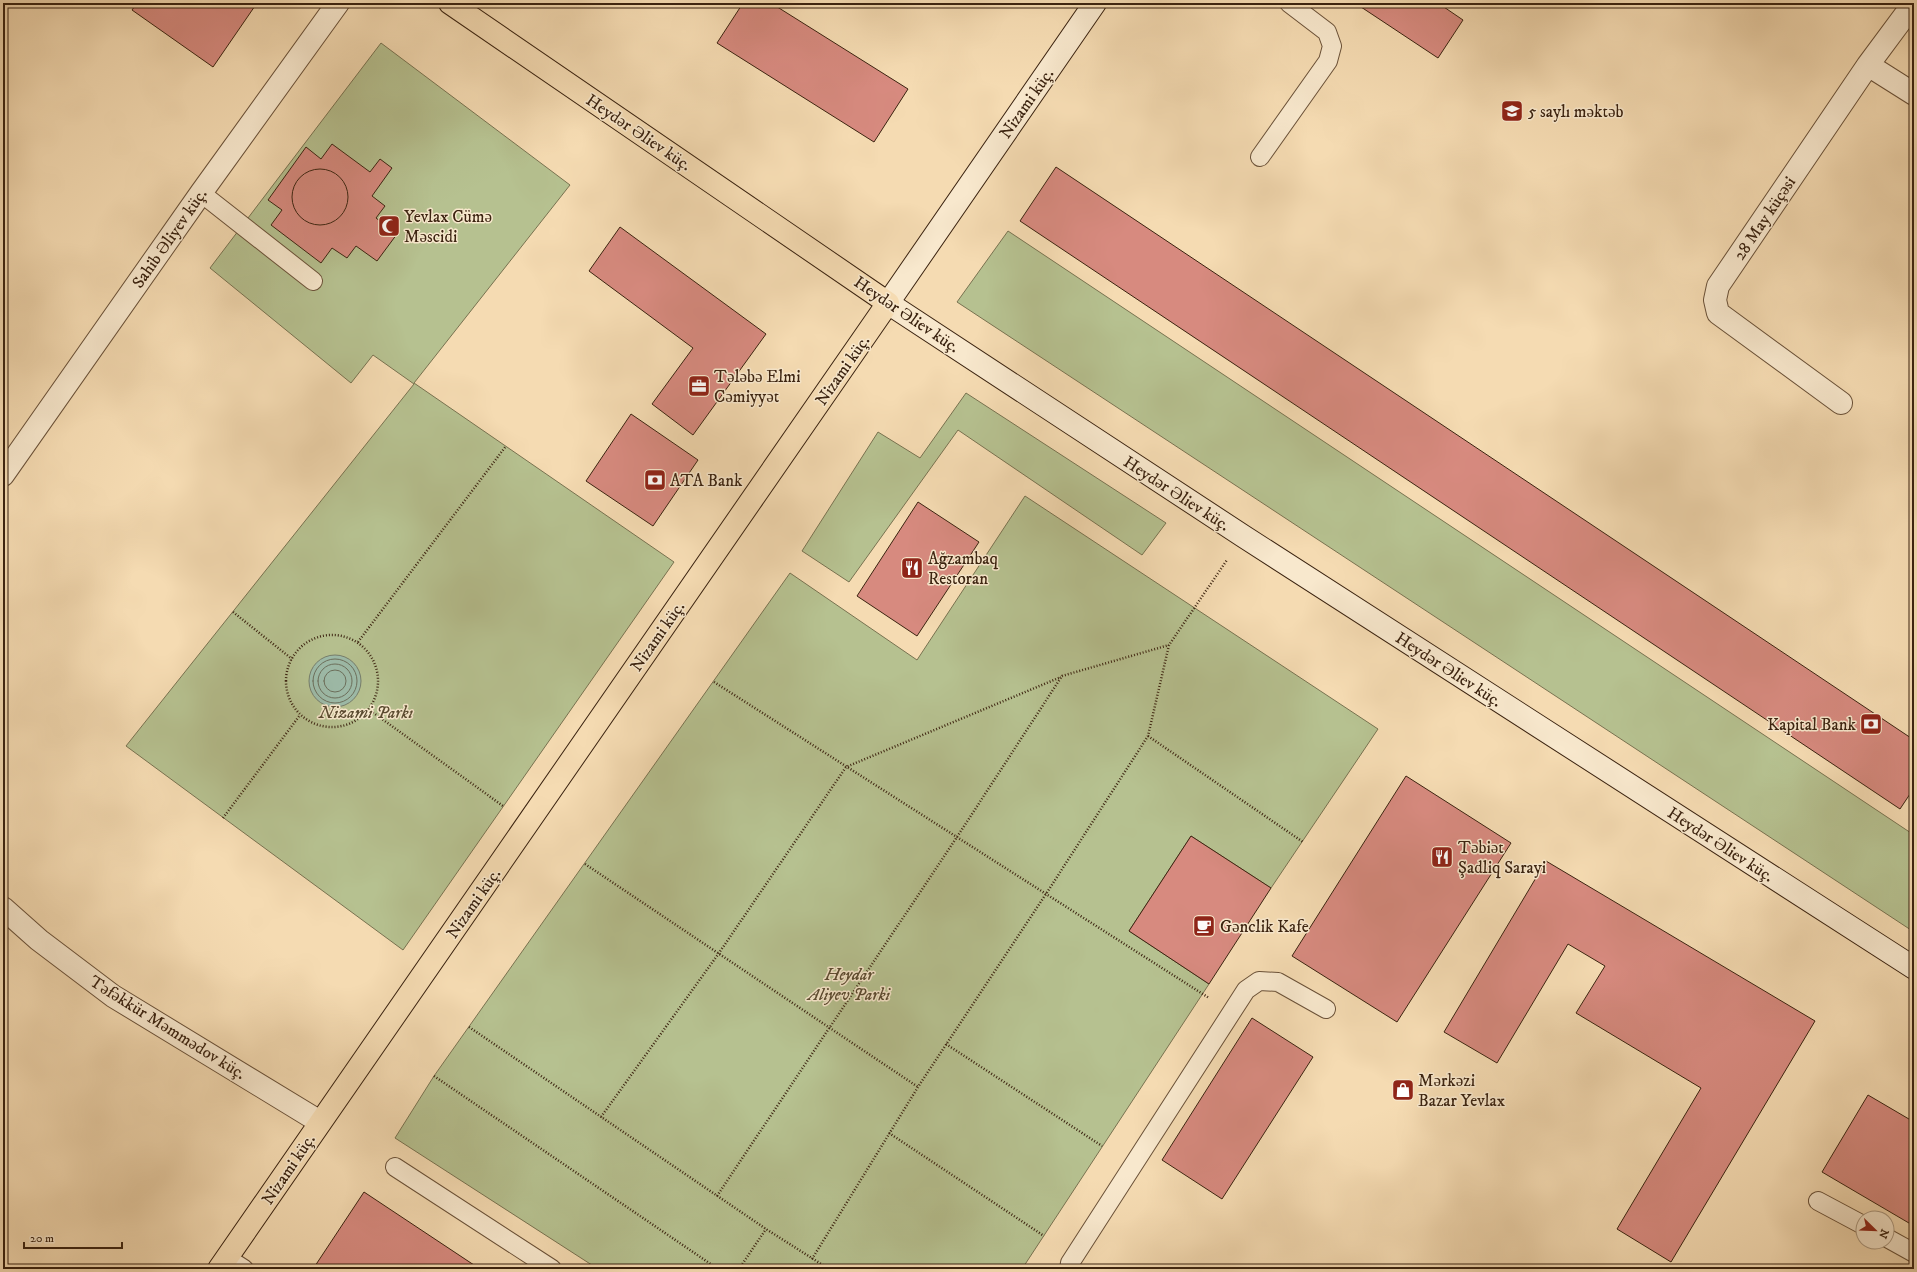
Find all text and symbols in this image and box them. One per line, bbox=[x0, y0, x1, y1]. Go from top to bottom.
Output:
street label: Nizami küç. bbox=[995, 64, 1059, 143]
street label: Heydər Əliev küç. bbox=[581, 89, 696, 176]
school or university icon: 5 saylı məktəb bbox=[1499, 98, 1525, 124]
place label: 5 saylı məktəb bbox=[1528, 101, 1623, 123]
street label: 28 May küçəsi bbox=[1729, 172, 1801, 265]
street label: Sahib Əliyev küç. bbox=[127, 184, 212, 293]
place label: Yevlax Cümə Məscidi bbox=[404, 206, 492, 248]
mosque icon: Yevlax Cümə Məscidi bbox=[376, 213, 402, 239]
street label: Heydər Əliev küç. bbox=[849, 271, 964, 358]
street label: Nizami küç. bbox=[811, 331, 875, 410]
place label: Tələbə Elmi Cəmiyyət bbox=[714, 366, 801, 408]
office icon: Tələbə Elmi Cəmiyyət bbox=[686, 373, 712, 399]
street label: Heydər Əliev küç. bbox=[1119, 451, 1234, 537]
bank icon: ATA Bank bbox=[642, 467, 668, 493]
place label: ATA Bank bbox=[670, 470, 743, 492]
place label: Ağzambaq Restoran bbox=[928, 548, 999, 590]
restaurant icon: Ağzambaq Restoran bbox=[899, 555, 925, 581]
street label: Nizami küç. bbox=[626, 597, 690, 676]
street label: Heydər Əliev küç. bbox=[1391, 627, 1506, 713]
park label: Nizami Parkı bbox=[318, 702, 413, 724]
bank icon: Kapital Bank bbox=[1858, 711, 1884, 737]
place label: Kapital Bank bbox=[1767, 714, 1857, 736]
street label: Heydər Əliev küç. bbox=[1663, 802, 1778, 888]
place label: Təbiət Şadliq Sarayi bbox=[1458, 837, 1546, 879]
restaurant icon: Təbiət Şadliq Sarayi bbox=[1429, 844, 1455, 870]
street label: Nizami küç. bbox=[442, 864, 506, 943]
cafe icon: Gənclik Kafe bbox=[1191, 913, 1217, 939]
place label: Gənclik Kafe bbox=[1220, 916, 1309, 938]
park label: Heydar Aliyev Parki bbox=[806, 964, 892, 1006]
street label: Təfəkkür Məmmədov küç. bbox=[85, 971, 250, 1085]
place label: Mərkəzi Bazar Yevlax bbox=[1418, 1070, 1506, 1112]
shop icon: Mərkəzi Bazar Yevlax bbox=[1390, 1077, 1416, 1103]
street label: Nizami küç. bbox=[257, 1130, 321, 1209]
north arrow bbox=[1855, 1210, 1895, 1250]
scale bar bbox=[24, 1224, 122, 1250]
text: N bbox=[1875, 1227, 1891, 1240]
text: 20 m bbox=[30, 1231, 54, 1246]

